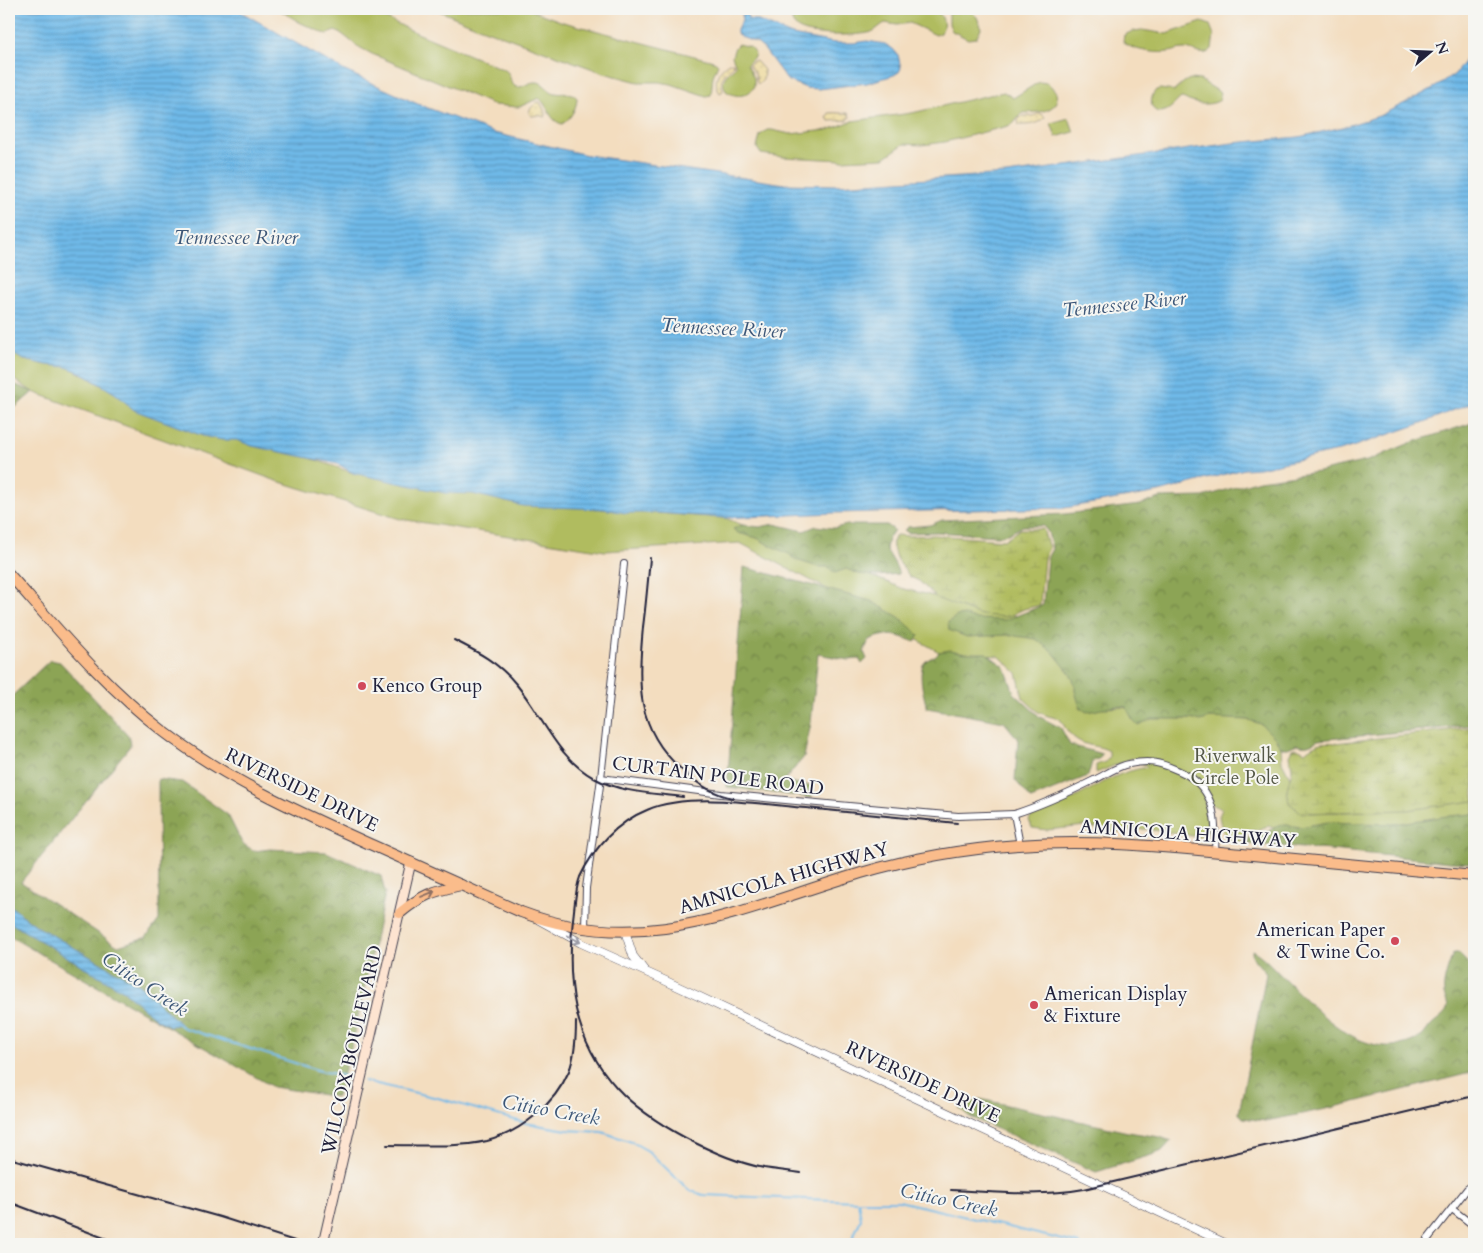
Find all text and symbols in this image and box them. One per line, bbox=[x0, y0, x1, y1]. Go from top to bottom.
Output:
north arrow bbox=[1406, 28, 1456, 78]
text: N bbox=[1431, 39, 1453, 57]
water label: Tennessee River bbox=[174, 224, 300, 251]
water label: Tennessee River bbox=[1061, 284, 1189, 324]
water label: Tennessee River bbox=[660, 311, 787, 345]
place label: Kenco Group bbox=[372, 673, 482, 699]
marker: Kenco Group bbox=[356, 680, 368, 692]
street label: RIVERSIDE DRIVE bbox=[221, 742, 383, 838]
park label: Riverwalk Circle Pole bbox=[1191, 743, 1280, 791]
street label: CURTAIN POLE ROAD bbox=[611, 750, 825, 802]
street label: AMNICOLA HIGHWAY bbox=[1079, 813, 1298, 855]
street label: AMNICOLA HIGHWAY bbox=[676, 835, 893, 920]
one-way arrow bbox=[420, 889, 435, 898]
place label: American Paper & Twine Co. bbox=[1257, 917, 1385, 965]
one-way arrow bbox=[566, 935, 581, 944]
marker: American Paper & Twine Co. bbox=[1389, 935, 1401, 947]
street label: WILCOX BOULEVARD bbox=[315, 943, 389, 1158]
water label: Citico Creek bbox=[96, 945, 194, 1023]
place label: American Display & Fixture bbox=[1044, 981, 1188, 1029]
marker: American Display & Fixture bbox=[1028, 999, 1040, 1011]
street label: RIVERSIDE DRIVE bbox=[842, 1035, 1004, 1129]
water label: Citico Creek bbox=[500, 1088, 602, 1132]
water label: Citico Creek bbox=[898, 1177, 1000, 1224]

